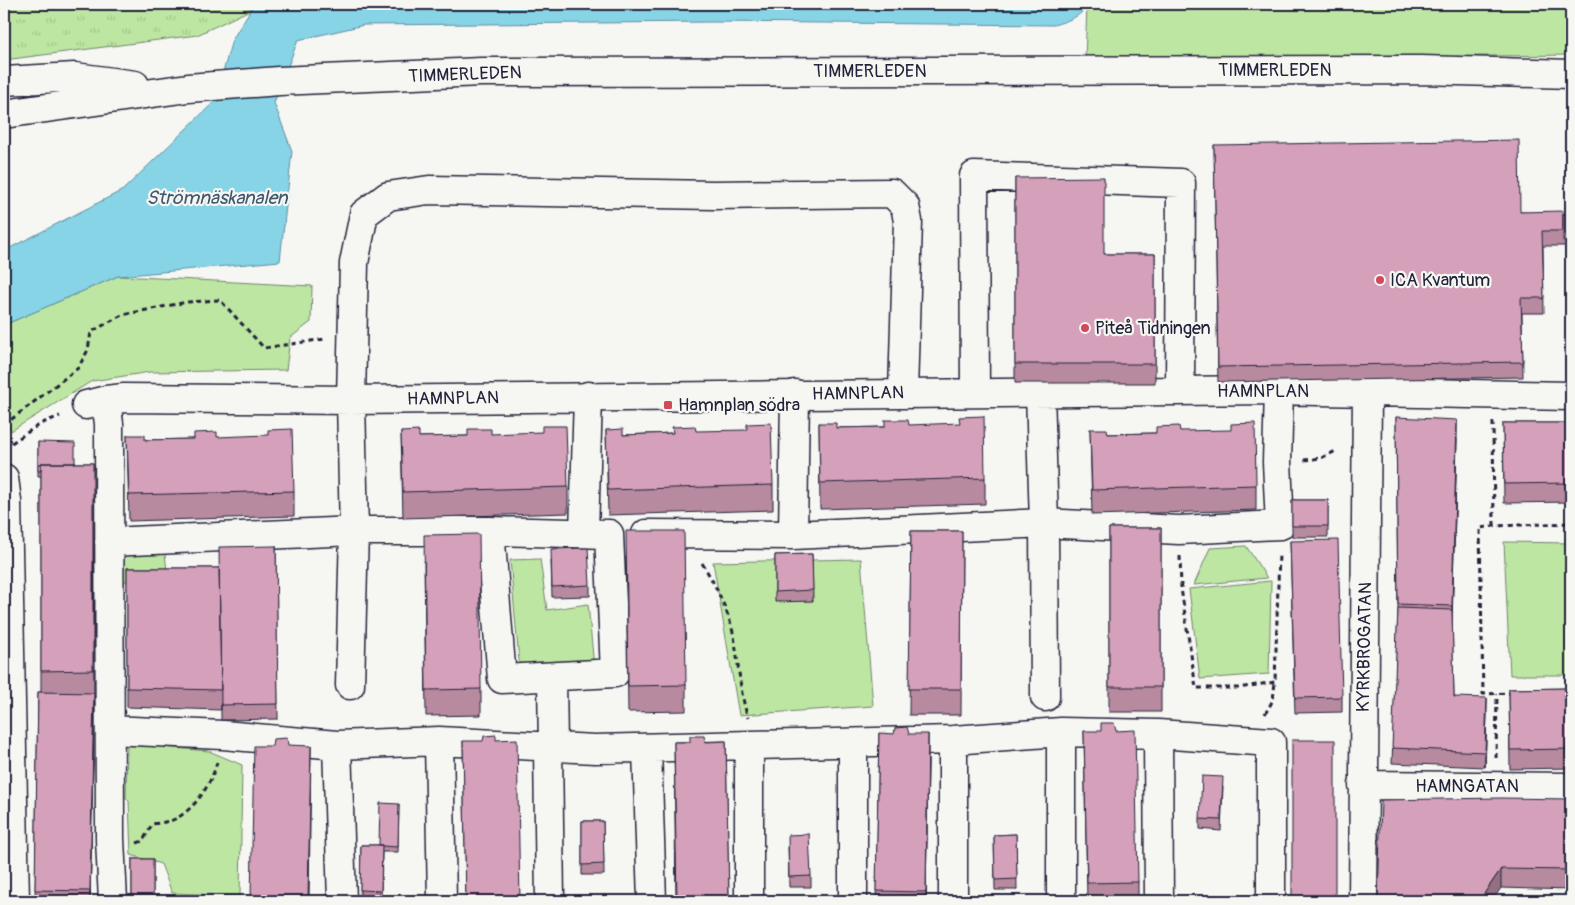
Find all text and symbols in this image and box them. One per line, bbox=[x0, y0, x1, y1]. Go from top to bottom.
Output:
street label: TIMMERLEDEN bbox=[1218, 59, 1332, 82]
street label: TIMMERLEDEN bbox=[813, 60, 927, 83]
street label: TIMMERLEDEN bbox=[408, 61, 522, 88]
water label: Strömnäskanalen bbox=[146, 186, 289, 210]
place label: ICA Kvantum bbox=[1390, 269, 1490, 292]
marker: ICA Kvantum bbox=[1374, 274, 1386, 286]
place label: Piteå Tidningen bbox=[1095, 317, 1211, 340]
marker: Piteå Tidningen bbox=[1079, 322, 1091, 334]
street label: HAMNPLAN bbox=[1217, 380, 1309, 403]
street label: HAMNPLAN bbox=[812, 381, 904, 406]
street label: HAMNPLAN bbox=[407, 386, 499, 411]
place label: Hamnplan södra bbox=[678, 394, 800, 417]
marker: Hamnplan södra bbox=[662, 399, 674, 411]
street label: KYRKBROGATAN bbox=[1352, 582, 1377, 712]
street label: HAMNGATAN bbox=[1415, 775, 1519, 798]

